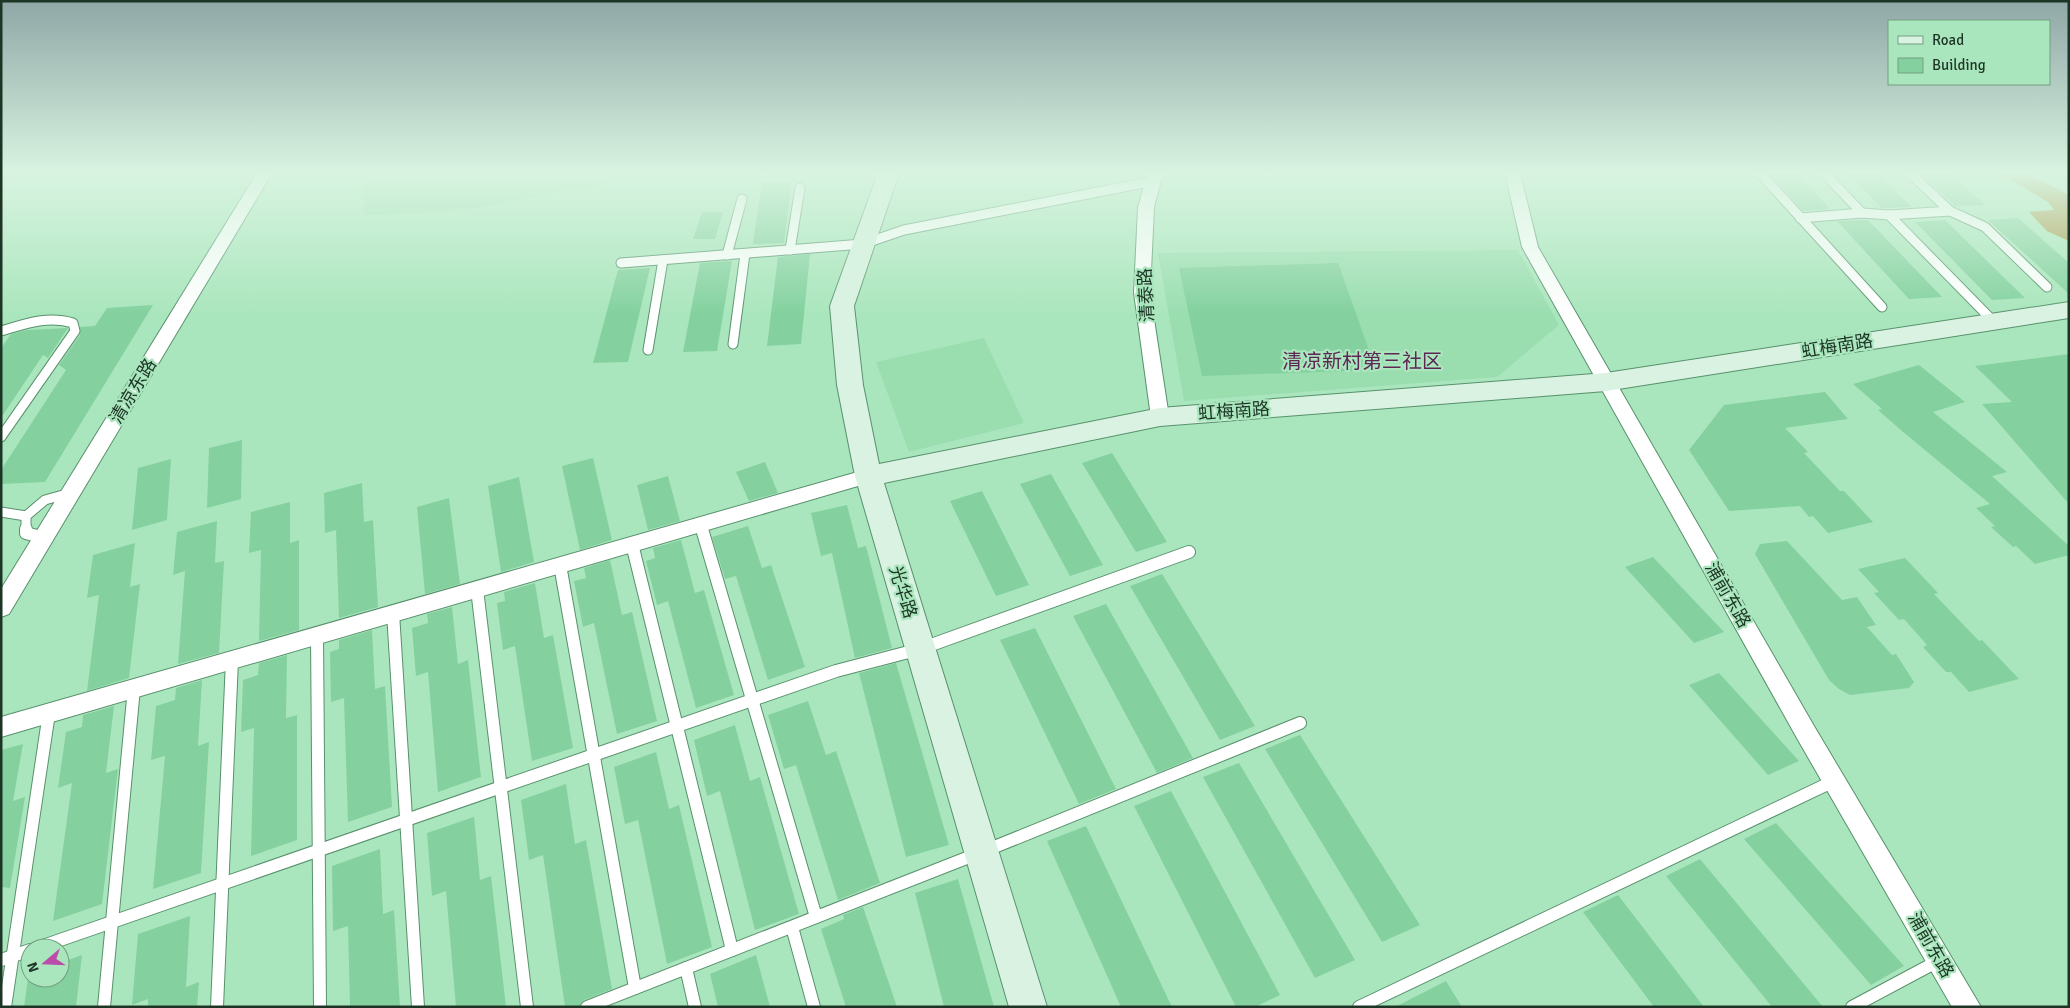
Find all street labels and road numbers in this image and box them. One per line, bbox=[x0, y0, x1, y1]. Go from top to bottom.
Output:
street label: 清泰路 bbox=[1134, 267, 1158, 323]
street label: 虹梅南路 bbox=[1800, 330, 1874, 362]
street label: 清凉东路 bbox=[105, 354, 161, 428]
street label: 虹梅南路 bbox=[1197, 398, 1271, 424]
street label: 浦前东路 bbox=[1700, 558, 1756, 632]
street label: 光华路 bbox=[885, 563, 921, 621]
street label: 浦前东路 bbox=[1903, 908, 1959, 982]

